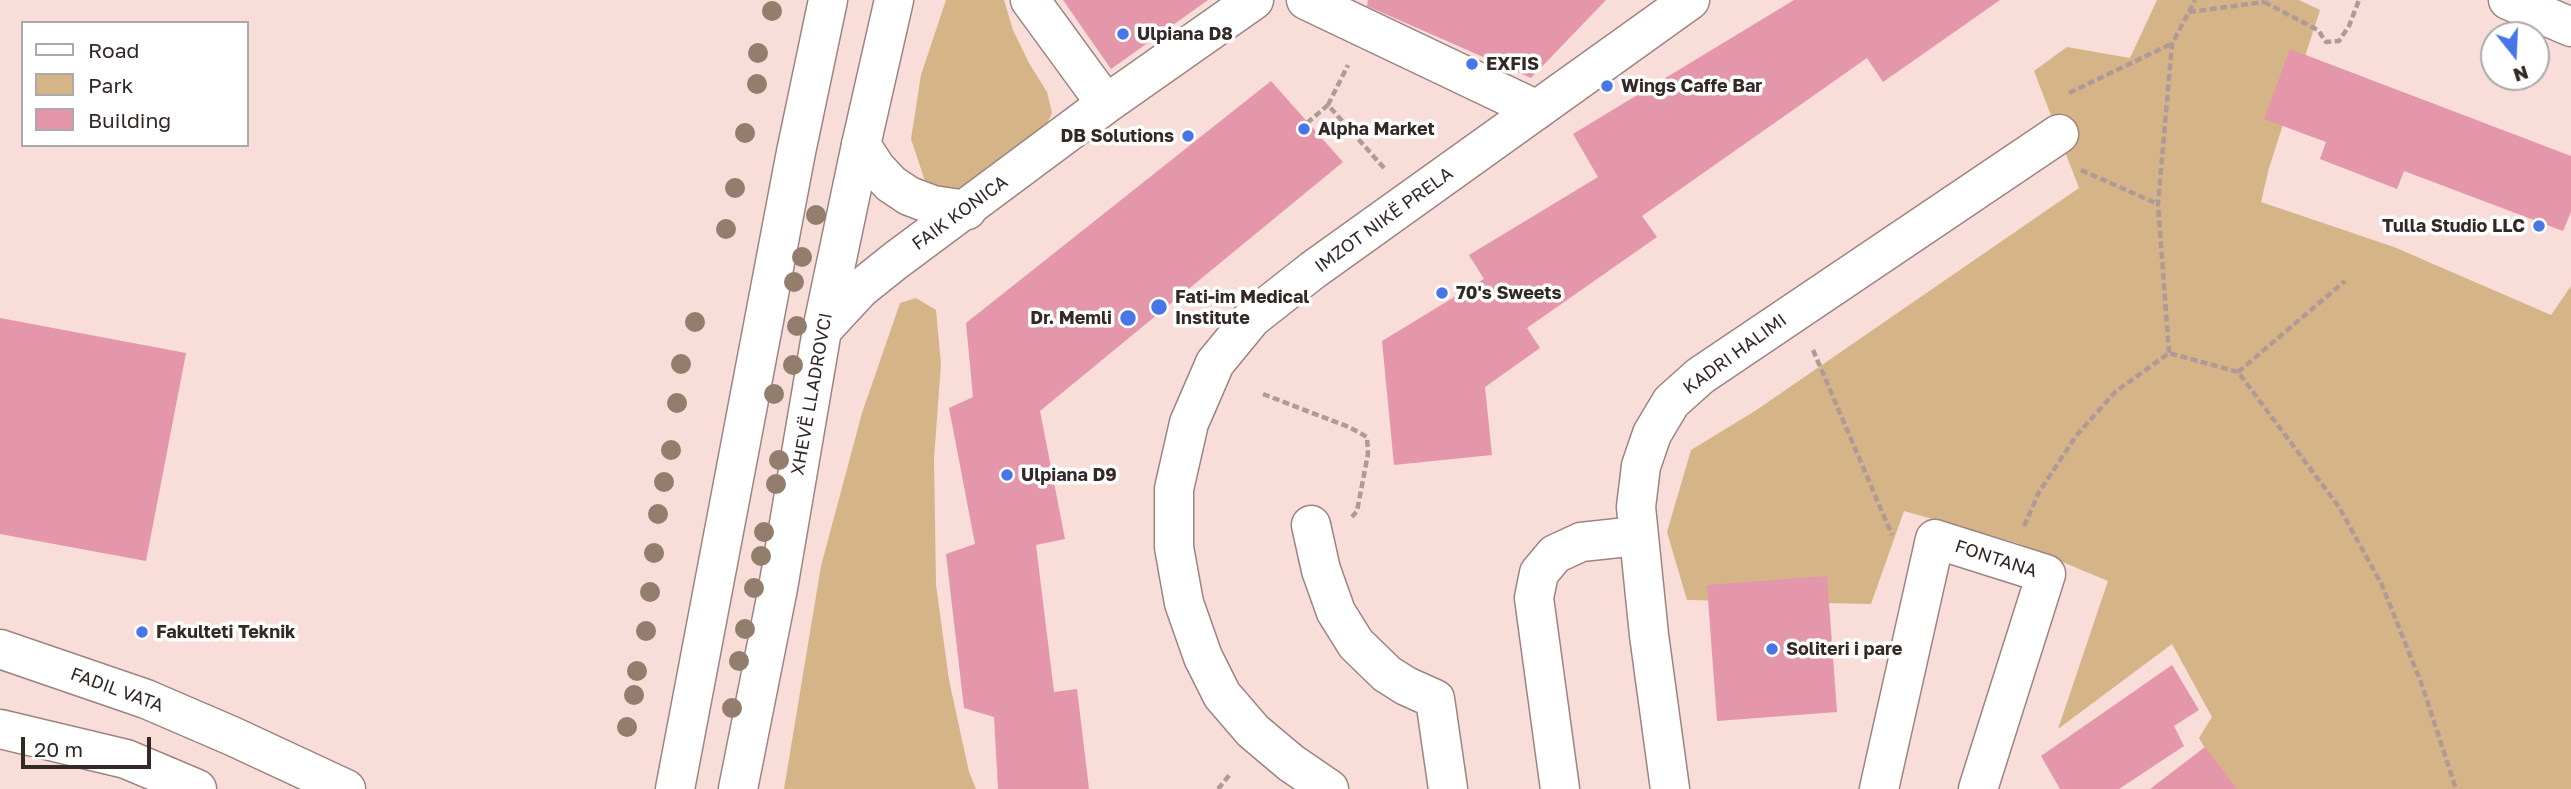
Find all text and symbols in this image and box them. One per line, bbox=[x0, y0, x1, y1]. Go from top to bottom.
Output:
legend bbox=[21, 21, 248, 147]
north arrow bbox=[2480, 21, 2550, 91]
place label: Ulpiana D8 bbox=[1137, 23, 1233, 45]
marker: Ulpiana D8 bbox=[1115, 26, 1131, 42]
text: Road bbox=[88, 37, 139, 63]
place label: EXFIS bbox=[1486, 53, 1539, 75]
marker: EXFIS bbox=[1464, 56, 1480, 72]
text: N bbox=[2511, 61, 2531, 88]
text: Park bbox=[88, 72, 133, 98]
place label: Wings Caffe Bar bbox=[1621, 75, 1762, 97]
marker: Wings Caffe Bar bbox=[1599, 78, 1615, 94]
text: Building bbox=[88, 107, 171, 133]
place label: Alpha Market bbox=[1318, 118, 1435, 140]
marker: Alpha Market bbox=[1296, 121, 1312, 137]
place label: DB Solutions bbox=[1060, 125, 1174, 147]
marker: DB Solutions bbox=[1180, 128, 1196, 144]
street label: IMZOT NIKË PRELA bbox=[1311, 163, 1457, 277]
street label: FAIK KONICA bbox=[908, 171, 1012, 255]
place label: Tulla Studio LLC bbox=[2382, 215, 2525, 237]
marker: Tulla Studio LLC bbox=[2531, 218, 2547, 234]
place label: 70's Sweets bbox=[1456, 282, 1562, 304]
marker: 70's Sweets bbox=[1434, 285, 1450, 301]
place label: Fati-im Medical Institute bbox=[1175, 286, 1309, 328]
marker: Fati-im Medical Institute bbox=[1149, 297, 1169, 317]
place label: Dr. Memli bbox=[1030, 307, 1112, 329]
marker: Dr. Memli bbox=[1118, 308, 1138, 328]
street label: KADRI HALIMI bbox=[1679, 309, 1791, 399]
street label: XHEVË LLADROVCI bbox=[787, 311, 837, 477]
place label: Ulpiana D9 bbox=[1021, 464, 1117, 486]
marker: Ulpiana D9 bbox=[999, 467, 1015, 483]
street label: FONTANA bbox=[1952, 536, 2040, 582]
place label: Fakulteti Teknik bbox=[156, 621, 296, 643]
marker: Fakulteti Teknik bbox=[134, 624, 150, 640]
place label: Soliteri i pare bbox=[1786, 638, 1902, 660]
marker: Soliteri i pare bbox=[1764, 641, 1780, 657]
street label: FADIL VATA bbox=[67, 663, 167, 717]
scale bar bbox=[24, 722, 154, 766]
text: 20 m bbox=[34, 736, 83, 762]

